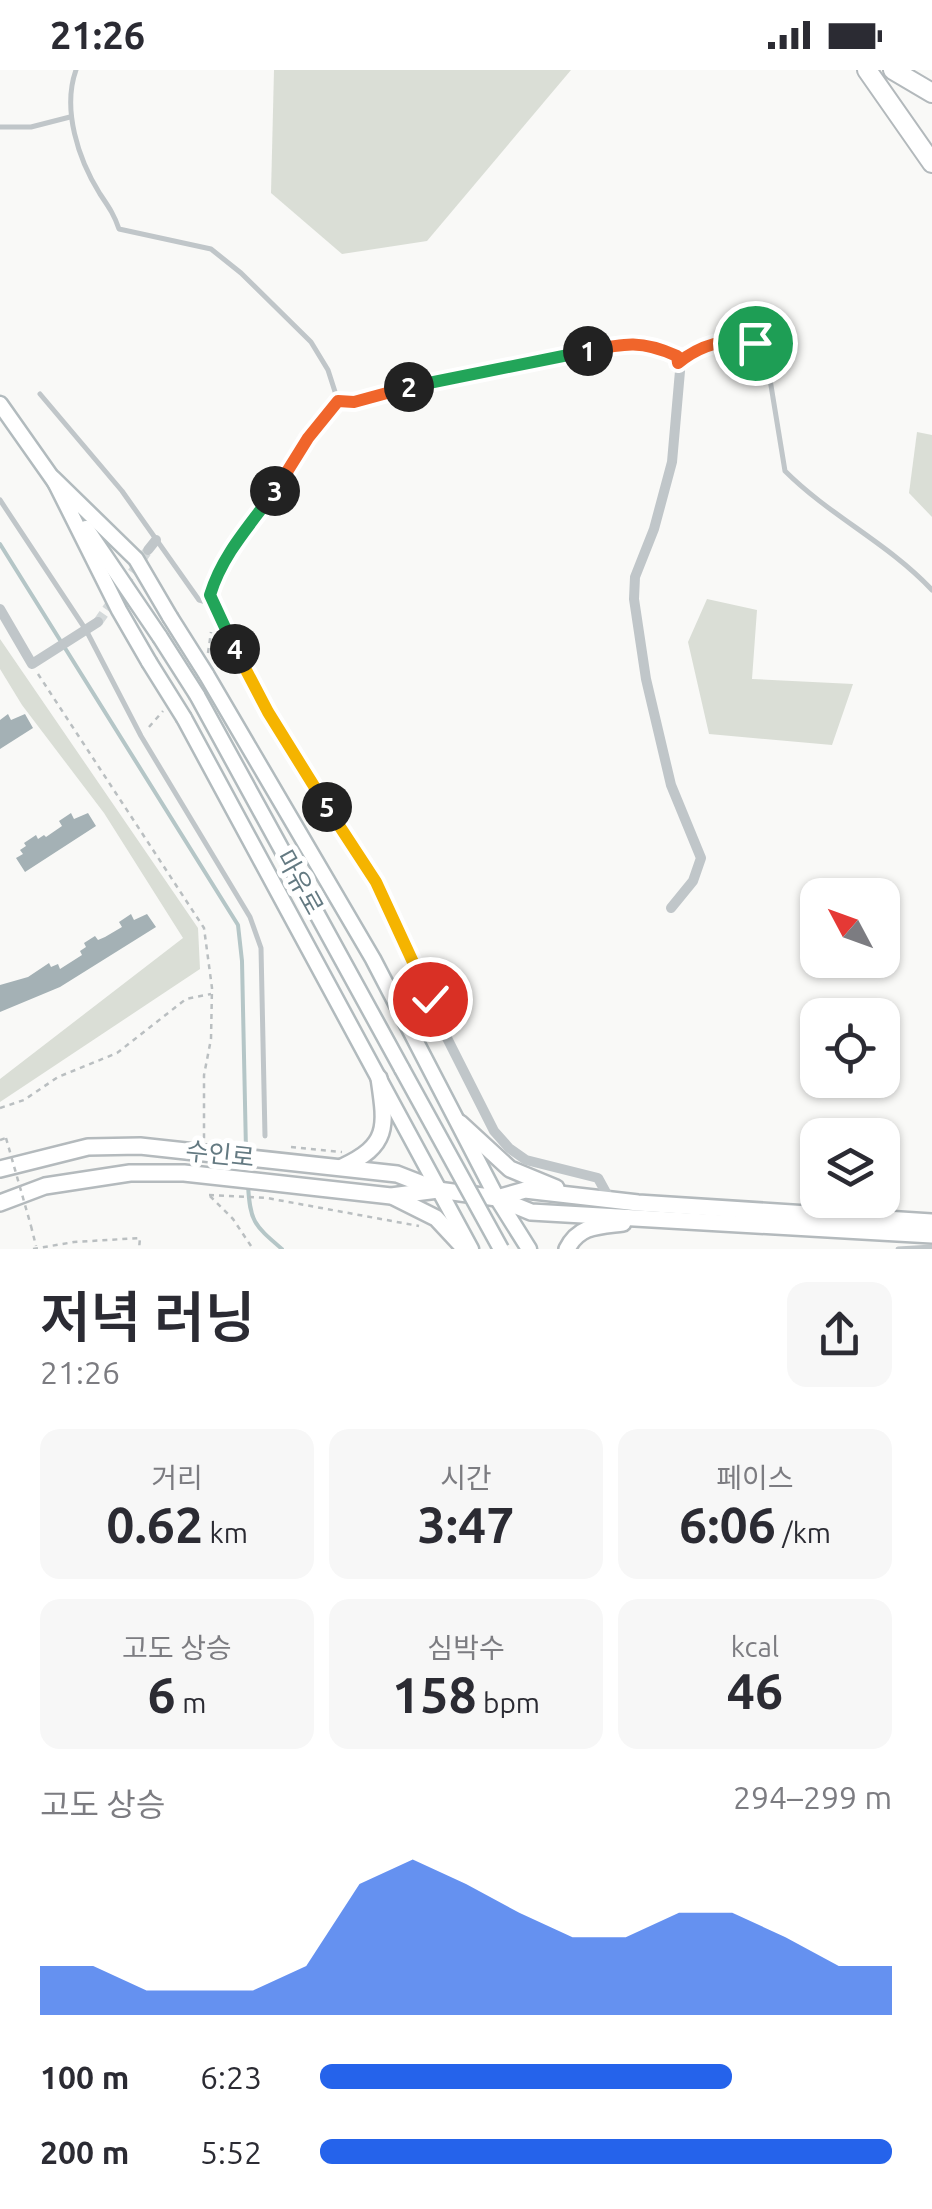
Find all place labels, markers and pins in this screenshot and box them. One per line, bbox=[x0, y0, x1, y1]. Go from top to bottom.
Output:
pin bbox=[713, 301, 798, 386]
pin: 1 bbox=[563, 326, 613, 376]
pin: 2 bbox=[384, 362, 434, 412]
pin: 3 bbox=[250, 466, 300, 516]
pin: 4 bbox=[210, 624, 260, 674]
pin: 5 bbox=[302, 782, 352, 832]
pin bbox=[388, 957, 473, 1042]

